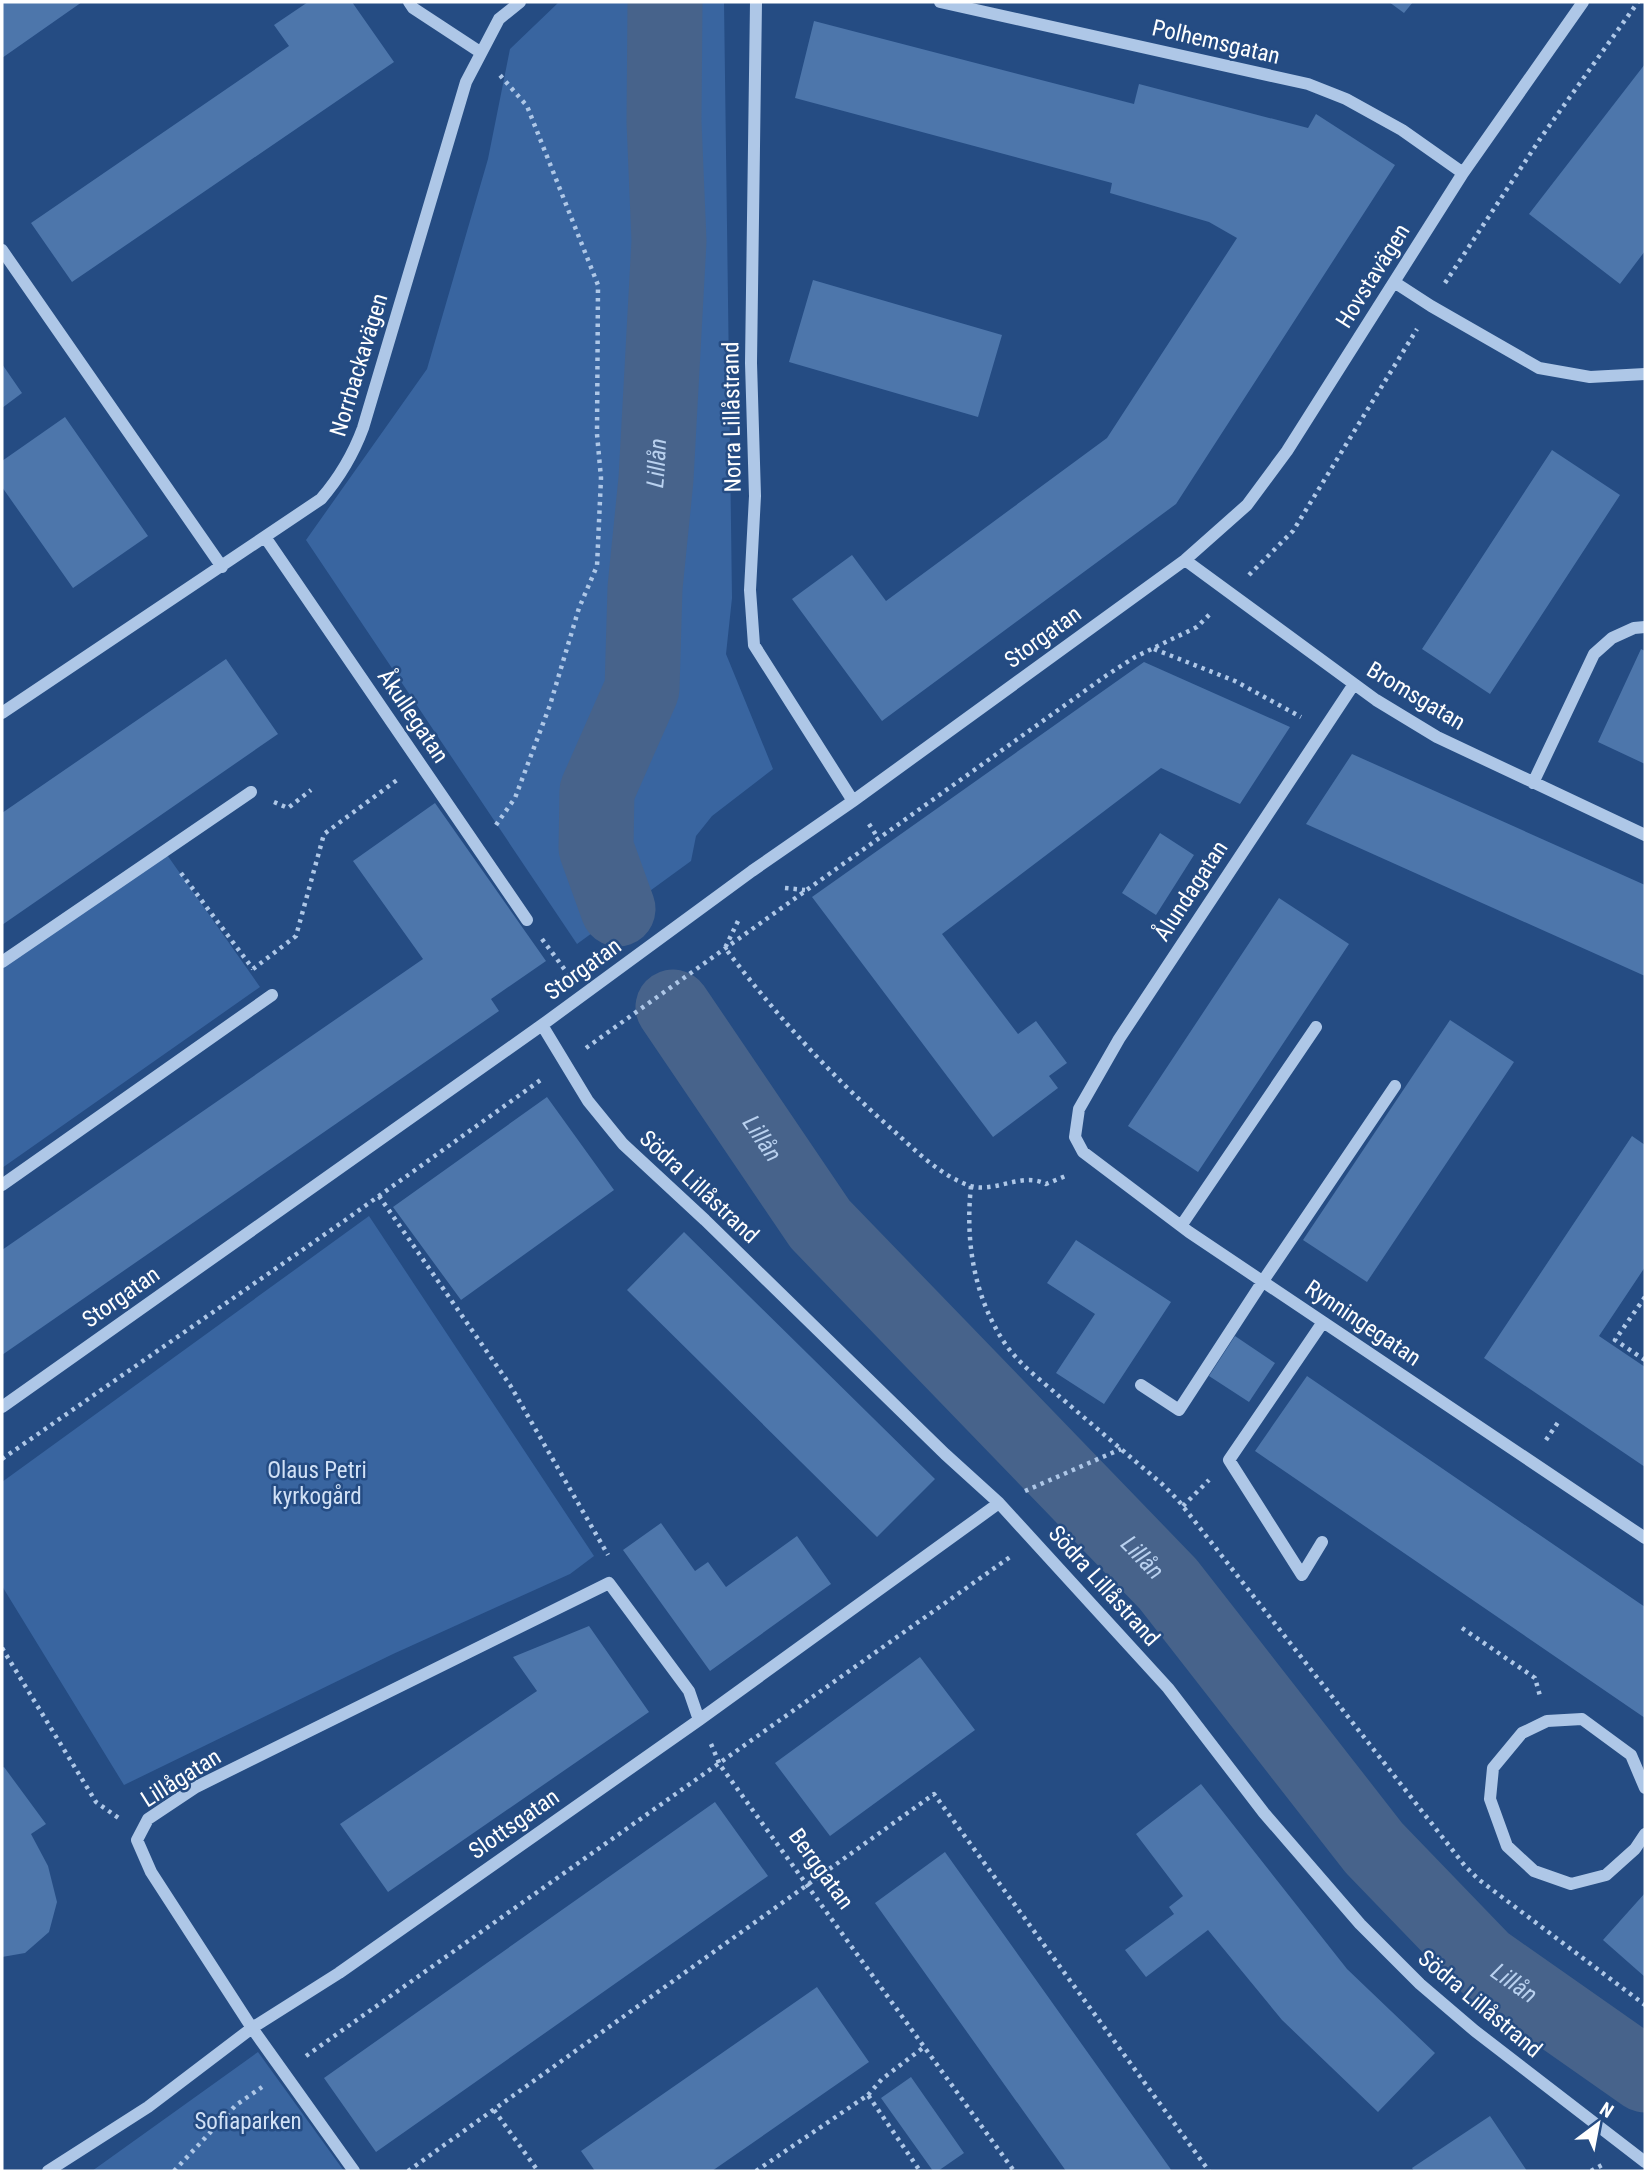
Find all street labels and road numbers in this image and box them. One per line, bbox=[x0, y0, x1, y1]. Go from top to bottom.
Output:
street label: Polhemsgatan bbox=[1149, 14, 1283, 70]
street label: Hovstavägen bbox=[1330, 219, 1416, 333]
street label: Norrbackavägen bbox=[324, 290, 394, 440]
street label: Norra Lillåstrand bbox=[717, 341, 747, 493]
street label: Storgatan bbox=[999, 600, 1087, 674]
street label: Bromsgatan bbox=[1362, 656, 1470, 736]
street label: Åkullegatan bbox=[372, 663, 456, 768]
street label: Ålundagatan bbox=[1147, 835, 1234, 946]
street label: Storgatan bbox=[539, 932, 627, 1006]
street label: Södra Lillåstrand bbox=[634, 1125, 764, 1249]
street label: Storgatan bbox=[77, 1261, 165, 1333]
street label: Rynningegatan bbox=[1300, 1274, 1426, 1372]
street label: Södra Lillåstrand bbox=[1043, 1520, 1165, 1652]
street label: Lillågatan bbox=[136, 1743, 226, 1813]
street label: Slottsgatan bbox=[464, 1783, 564, 1865]
street label: Berggatan bbox=[783, 1824, 859, 1914]
street label: Södra Lillåstrand bbox=[1413, 1945, 1547, 2063]

